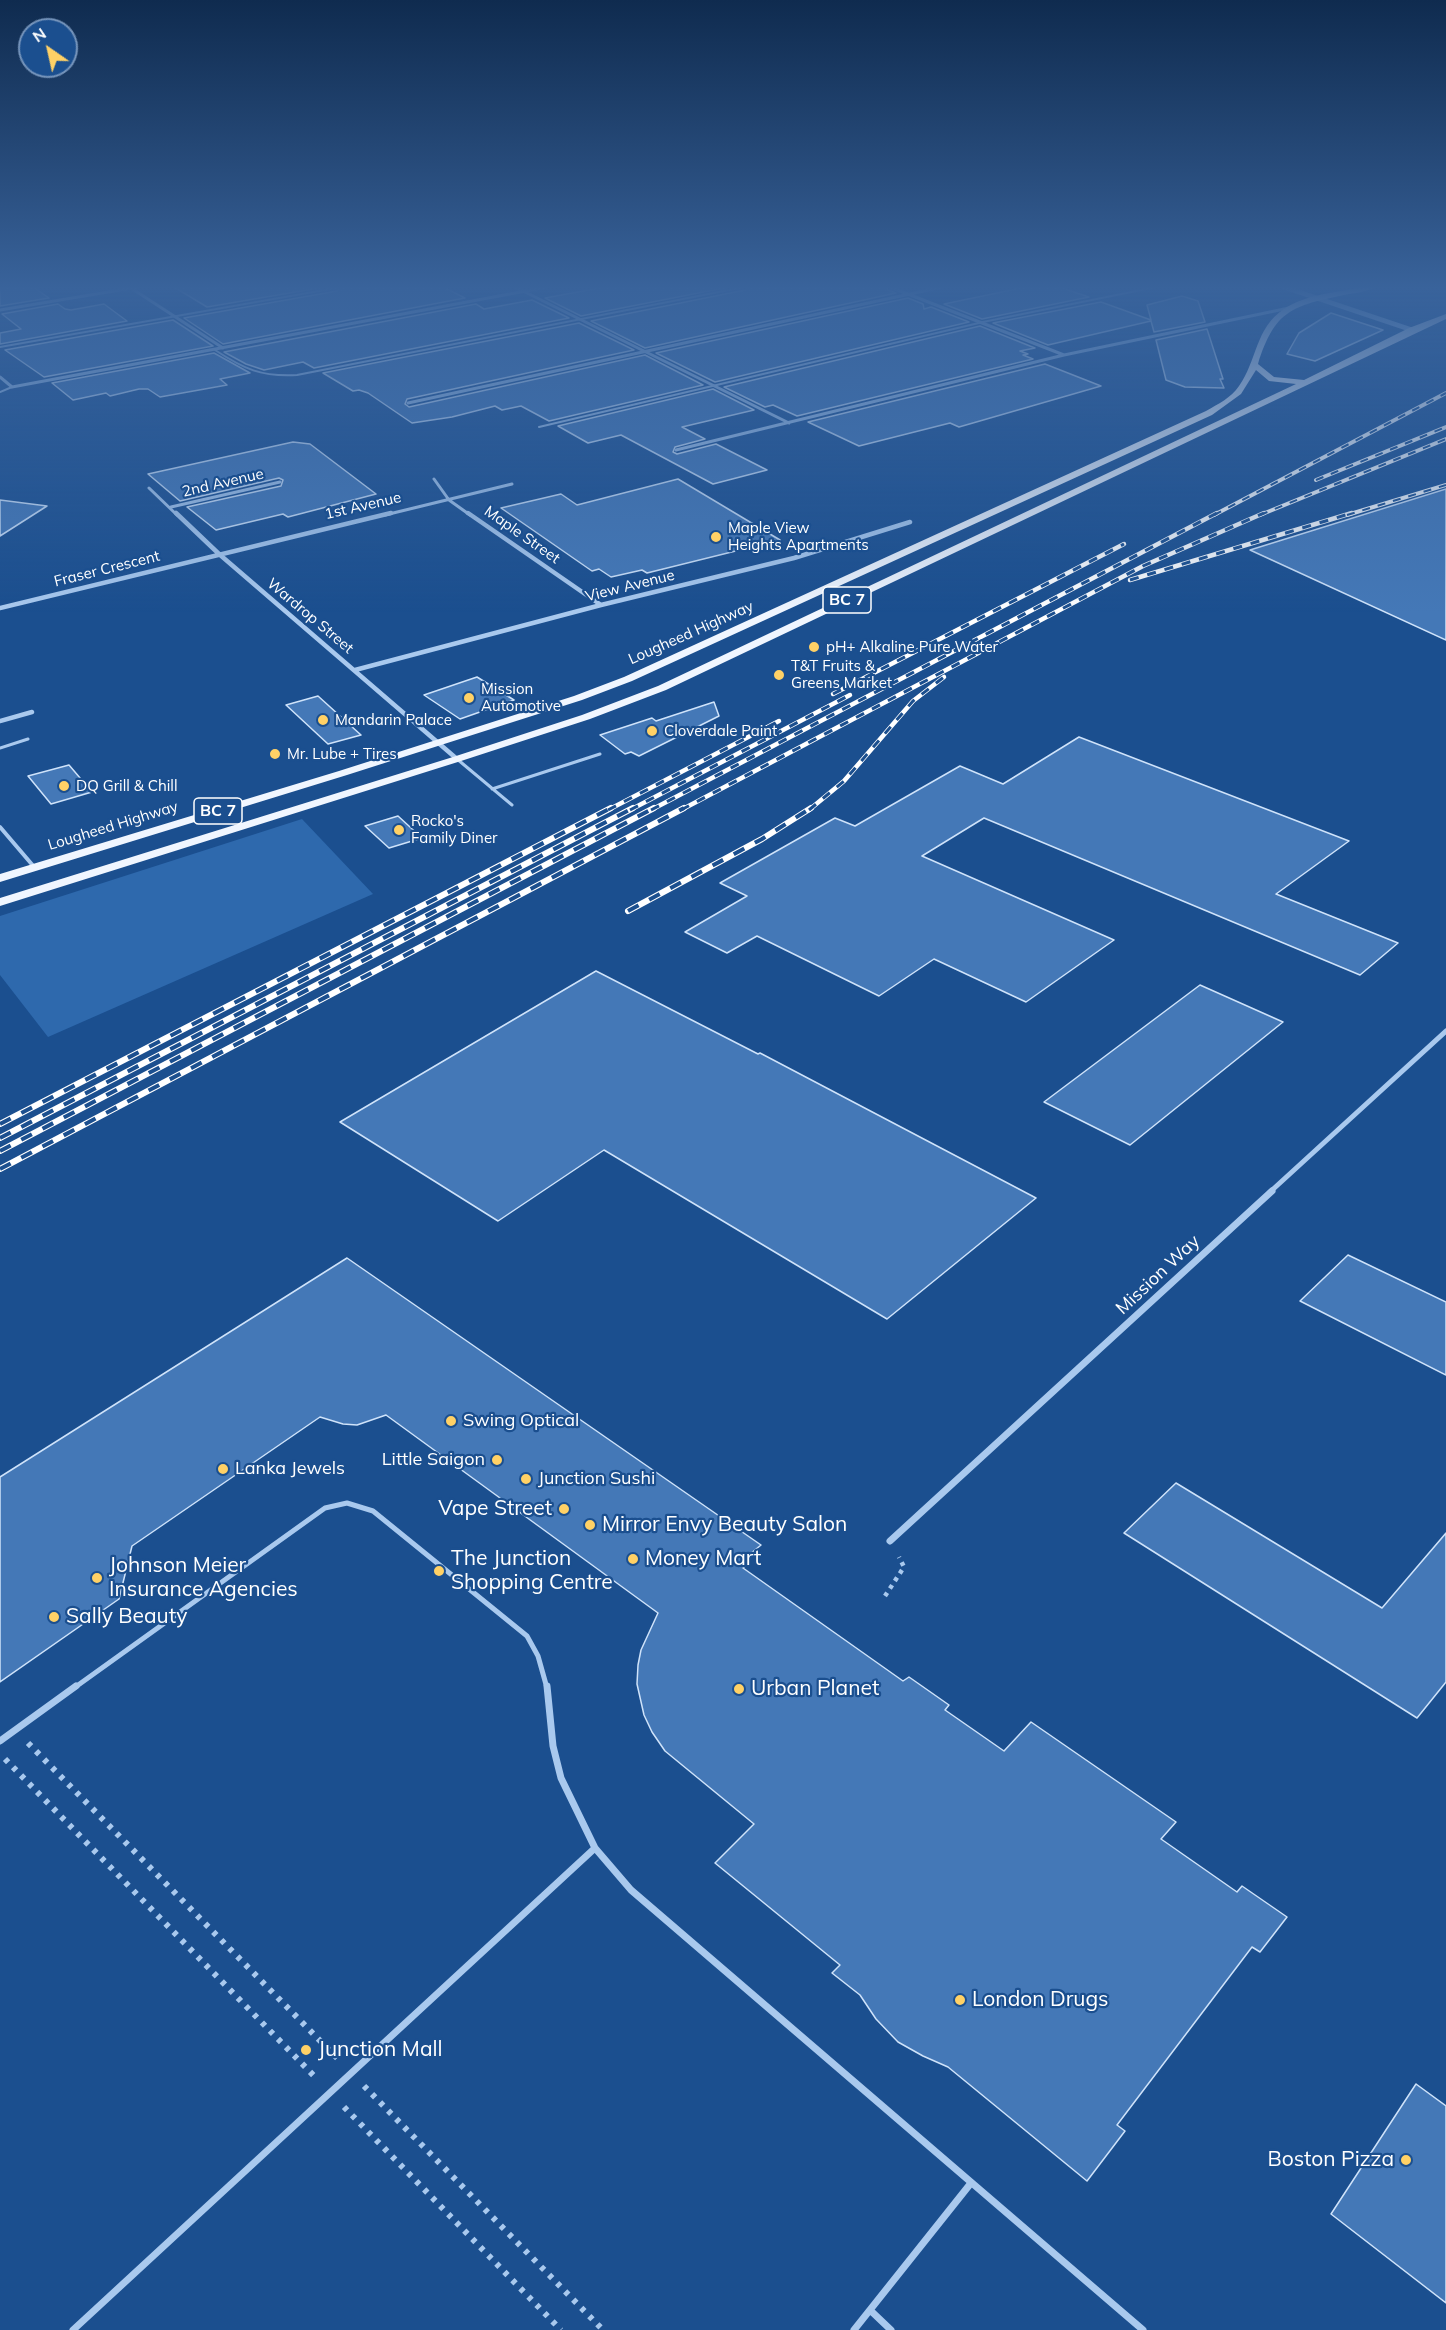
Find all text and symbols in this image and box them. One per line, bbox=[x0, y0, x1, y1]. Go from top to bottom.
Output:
north arrow bbox=[18, 18, 78, 78]
text: N bbox=[28, 23, 50, 46]
street label: 2nd Avenue bbox=[181, 465, 265, 501]
street label: 1st Avenue bbox=[323, 488, 403, 524]
street label: Maple Street bbox=[481, 502, 563, 568]
place label: Maple View Heights Apartments bbox=[728, 519, 869, 554]
marker: Maple View Heights Apartments bbox=[709, 530, 723, 544]
street label: Fraser Crescent bbox=[52, 547, 162, 591]
street label: View Avenue bbox=[584, 566, 676, 606]
street label: Wardrop Street bbox=[263, 575, 357, 657]
road number: BC 7 bbox=[823, 587, 871, 613]
street label: Lougheed Highway bbox=[626, 597, 756, 669]
place label: pH+ Alkaline Pure Water bbox=[826, 638, 998, 656]
marker: pH+ Alkaline Pure Water bbox=[807, 640, 821, 654]
place label: T&T Fruits & Greens Market bbox=[791, 657, 892, 692]
marker: T&T Fruits & Greens Market bbox=[772, 668, 786, 682]
place label: Mission Automotive bbox=[481, 680, 561, 715]
marker: Mission Automotive bbox=[462, 691, 476, 705]
place label: Mandarin Palace bbox=[335, 711, 452, 729]
marker: Mandarin Palace bbox=[316, 713, 330, 727]
place label: Cloverdale Paint bbox=[664, 722, 777, 740]
marker: Cloverdale Paint bbox=[645, 724, 659, 738]
place label: Mr. Lube + Tires bbox=[287, 745, 397, 763]
marker: Mr. Lube + Tires bbox=[268, 747, 282, 761]
place label: DQ Grill & Chill bbox=[76, 777, 177, 795]
marker: DQ Grill & Chill bbox=[57, 779, 71, 793]
street label: Lougheed Highway bbox=[46, 798, 180, 854]
road number: BC 7 bbox=[194, 798, 242, 824]
place label: Rocko's Family Diner bbox=[411, 812, 497, 847]
marker: Rocko's Family Diner bbox=[392, 823, 406, 837]
street label: Mission Way bbox=[1112, 1231, 1204, 1319]
place label: Swing Optical bbox=[463, 1410, 579, 1432]
marker: Swing Optical bbox=[444, 1414, 458, 1428]
place label: Little Saigon bbox=[382, 1449, 485, 1471]
marker: Little Saigon bbox=[490, 1453, 504, 1467]
place label: Lanka Jewels bbox=[235, 1458, 345, 1480]
marker: Lanka Jewels bbox=[216, 1462, 230, 1476]
place label: Junction Sushi bbox=[538, 1468, 655, 1490]
marker: Junction Sushi bbox=[519, 1472, 533, 1486]
place label: Vape Street bbox=[438, 1496, 552, 1522]
marker: Vape Street bbox=[557, 1502, 571, 1516]
place label: Mirror Envy Beauty Salon bbox=[602, 1512, 847, 1538]
marker: Mirror Envy Beauty Salon bbox=[583, 1518, 597, 1532]
place label: The Junction Shopping Centre bbox=[451, 1546, 613, 1596]
place label: Money Mart bbox=[645, 1546, 761, 1572]
marker: Money Mart bbox=[626, 1552, 640, 1566]
place label: Johnson Meier Insurance Agencies bbox=[109, 1553, 298, 1603]
marker: The Junction Shopping Centre bbox=[432, 1564, 446, 1578]
marker: Johnson Meier Insurance Agencies bbox=[90, 1571, 104, 1585]
place label: Sally Beauty bbox=[66, 1604, 187, 1630]
marker: Sally Beauty bbox=[47, 1610, 61, 1624]
place label: Urban Planet bbox=[751, 1676, 879, 1702]
marker: Urban Planet bbox=[732, 1682, 746, 1696]
place label: London Drugs bbox=[972, 1987, 1109, 2013]
marker: London Drugs bbox=[953, 1993, 967, 2007]
place label: Junction Mall bbox=[318, 2037, 442, 2063]
marker: Junction Mall bbox=[299, 2043, 313, 2057]
place label: Boston Pizza bbox=[1267, 2147, 1394, 2173]
marker: Boston Pizza bbox=[1399, 2153, 1413, 2167]

